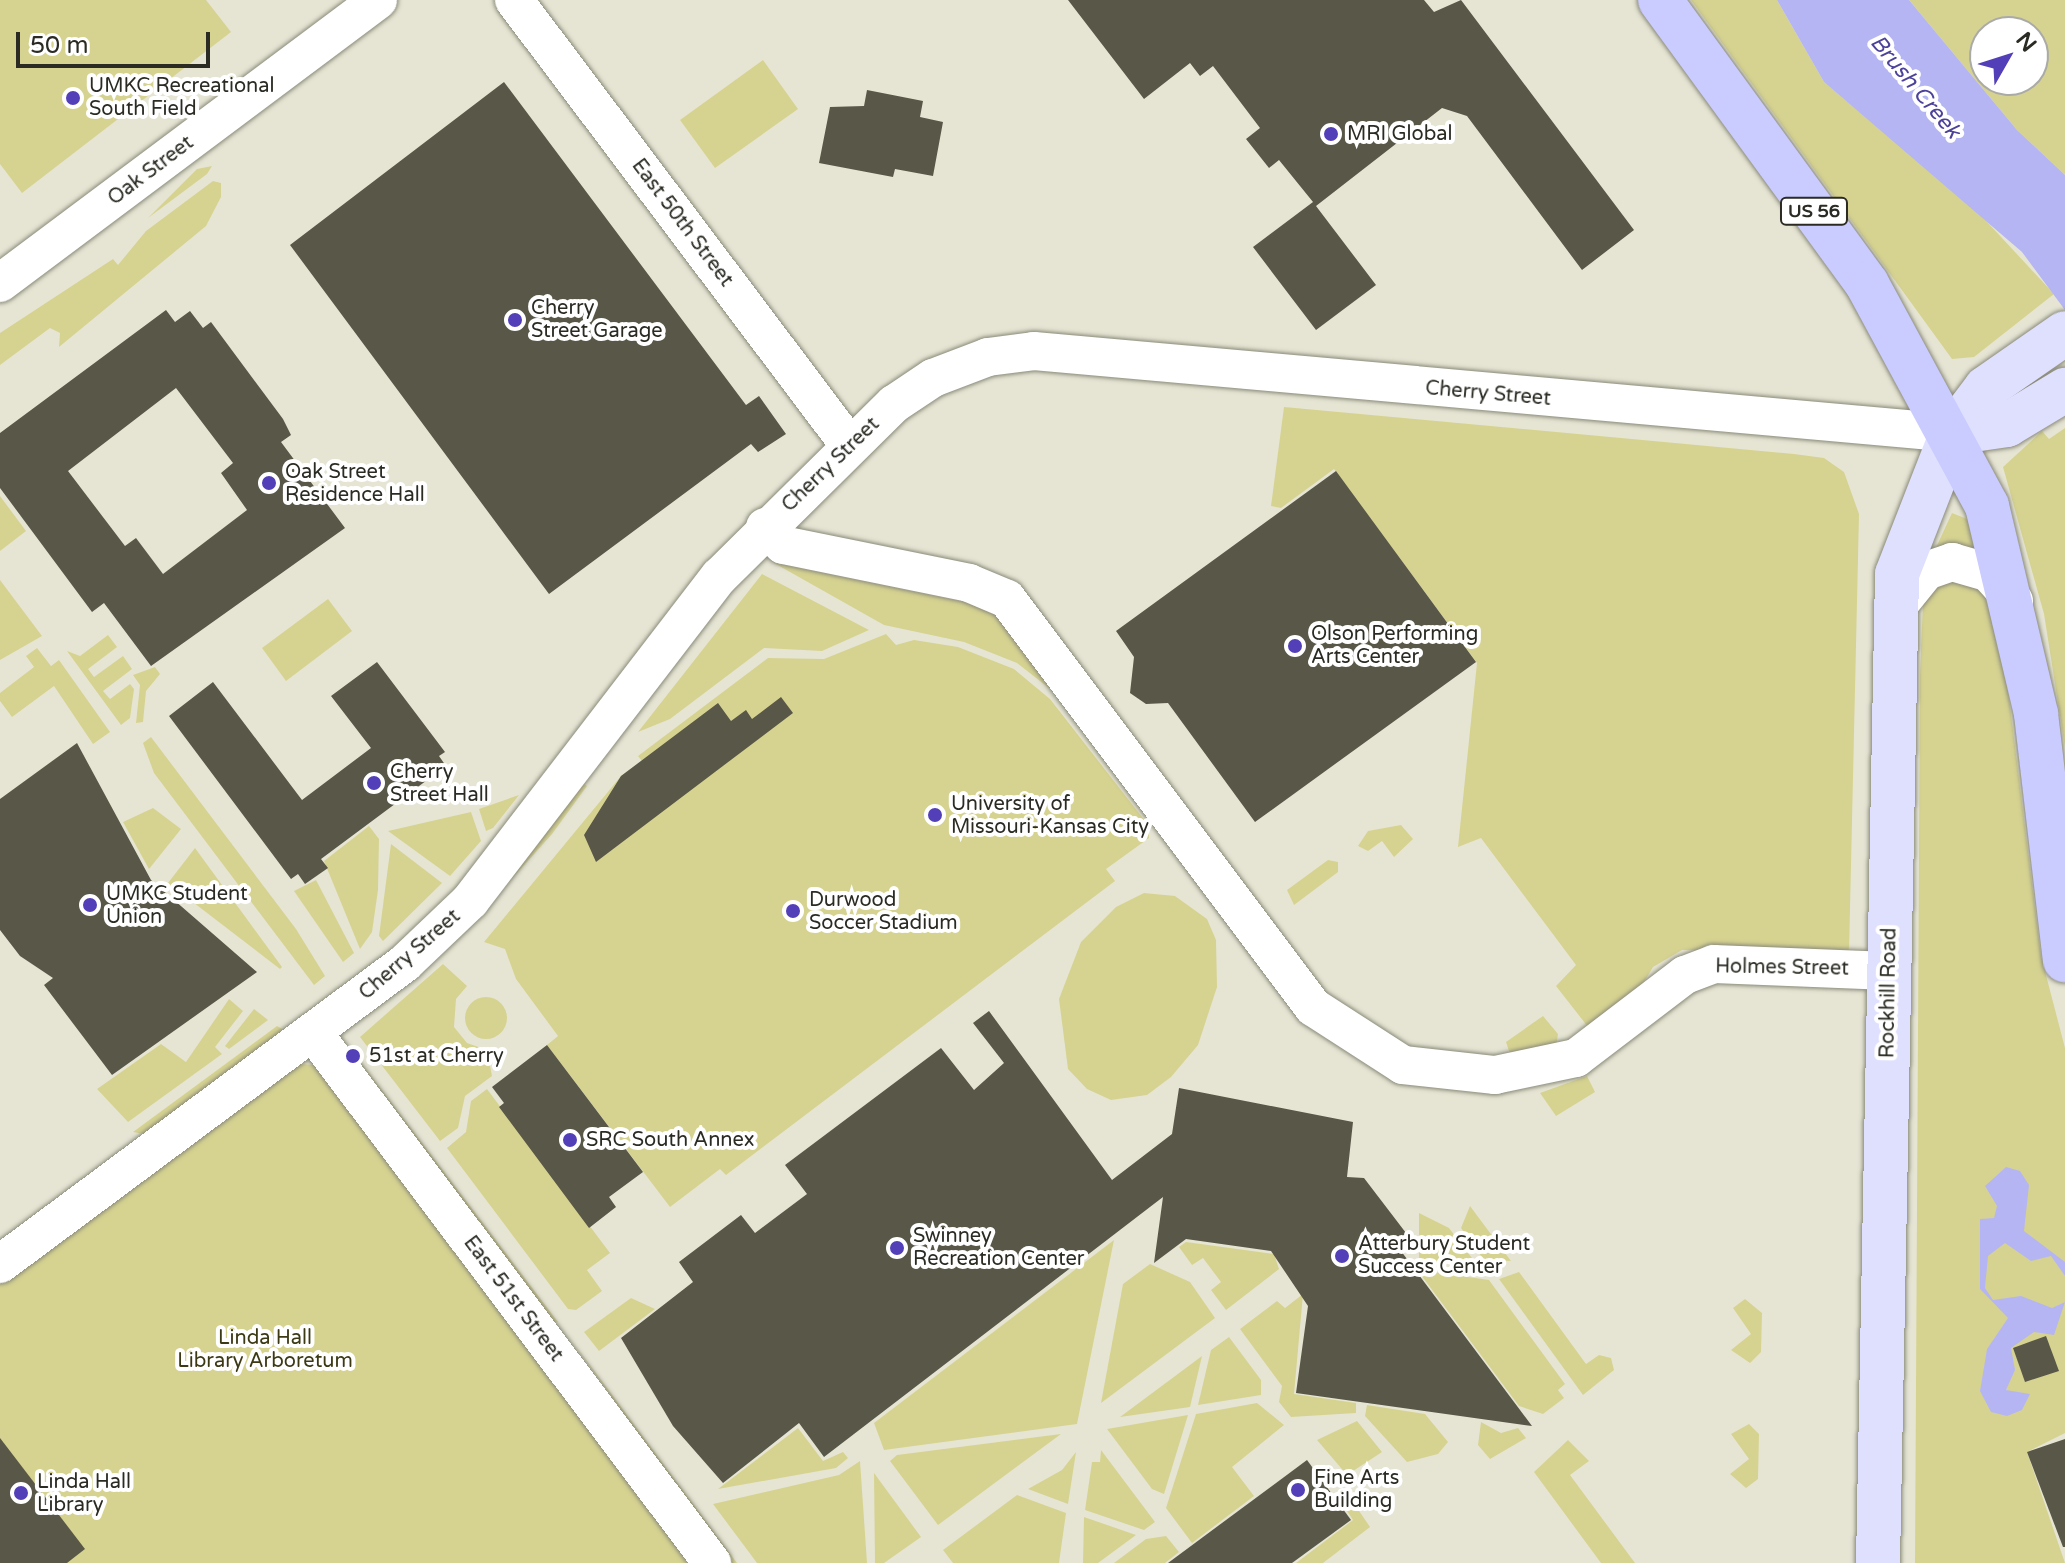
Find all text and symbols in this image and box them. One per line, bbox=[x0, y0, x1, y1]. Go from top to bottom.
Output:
scale bar bbox=[20, 16, 214, 66]
north arrow bbox=[1969, 16, 2049, 96]
text: N bbox=[2010, 27, 2042, 57]
water label: Brush Creek bbox=[1864, 30, 1966, 144]
text: 50 m bbox=[30, 31, 88, 60]
place label: UMKC Recreational South Field bbox=[89, 74, 274, 121]
marker: UMKC Recreational South Field bbox=[64, 89, 82, 107]
place label: MRI Global bbox=[1347, 122, 1453, 146]
marker: MRI Global bbox=[1322, 125, 1340, 143]
street label: Oak Street bbox=[104, 131, 198, 211]
street label: East 50th Street bbox=[626, 154, 738, 292]
road number: US 56 bbox=[1778, 197, 1850, 225]
place label: Cherry Street Garage bbox=[531, 296, 663, 343]
marker: Cherry Street Garage bbox=[506, 311, 524, 329]
street label: Cherry Street bbox=[1424, 377, 1552, 411]
street label: Cherry Street bbox=[777, 413, 885, 517]
place label: Oak Street Residence Hall bbox=[285, 460, 425, 507]
marker: Oak Street Residence Hall bbox=[260, 474, 278, 492]
place label: Olson Performing Arts Center bbox=[1311, 622, 1478, 669]
marker: Olson Performing Arts Center bbox=[1286, 637, 1304, 655]
place label: Cherry Street Hall bbox=[390, 760, 489, 807]
marker: Cherry Street Hall bbox=[365, 774, 383, 792]
place label: University of Missouri-Kansas City bbox=[951, 792, 1149, 839]
marker: University of Missouri-Kansas City bbox=[926, 806, 944, 824]
place label: UMKC Student Union bbox=[106, 882, 248, 929]
place label: Durwood Soccer Stadium bbox=[809, 888, 958, 935]
marker: UMKC Student Union bbox=[81, 896, 99, 914]
marker: Durwood Soccer Stadium bbox=[784, 902, 802, 920]
street label: Cherry Street bbox=[355, 905, 465, 1005]
street label: Rockhill Road bbox=[1876, 928, 1902, 1058]
street label: Holmes Street bbox=[1715, 955, 1849, 981]
place label: 51st at Cherry bbox=[369, 1044, 504, 1068]
marker: 51st at Cherry bbox=[344, 1047, 362, 1065]
place label: SRC South Annex bbox=[586, 1128, 755, 1152]
marker: SRC South Annex bbox=[561, 1131, 579, 1149]
place label: Swinney Recreation Center bbox=[913, 1224, 1084, 1271]
street label: East 51st Street bbox=[458, 1232, 568, 1366]
place label: Atterbury Student Success Center bbox=[1358, 1232, 1530, 1279]
marker: Swinney Recreation Center bbox=[888, 1239, 906, 1257]
marker: Atterbury Student Success Center bbox=[1333, 1247, 1351, 1265]
park label: Linda Hall Library Arboretum bbox=[177, 1327, 353, 1374]
place label: Fine Arts Building bbox=[1314, 1466, 1399, 1513]
place label: Linda Hall Library bbox=[37, 1470, 131, 1517]
marker: Fine Arts Building bbox=[1289, 1481, 1307, 1499]
marker: Linda Hall Library bbox=[12, 1484, 30, 1502]

